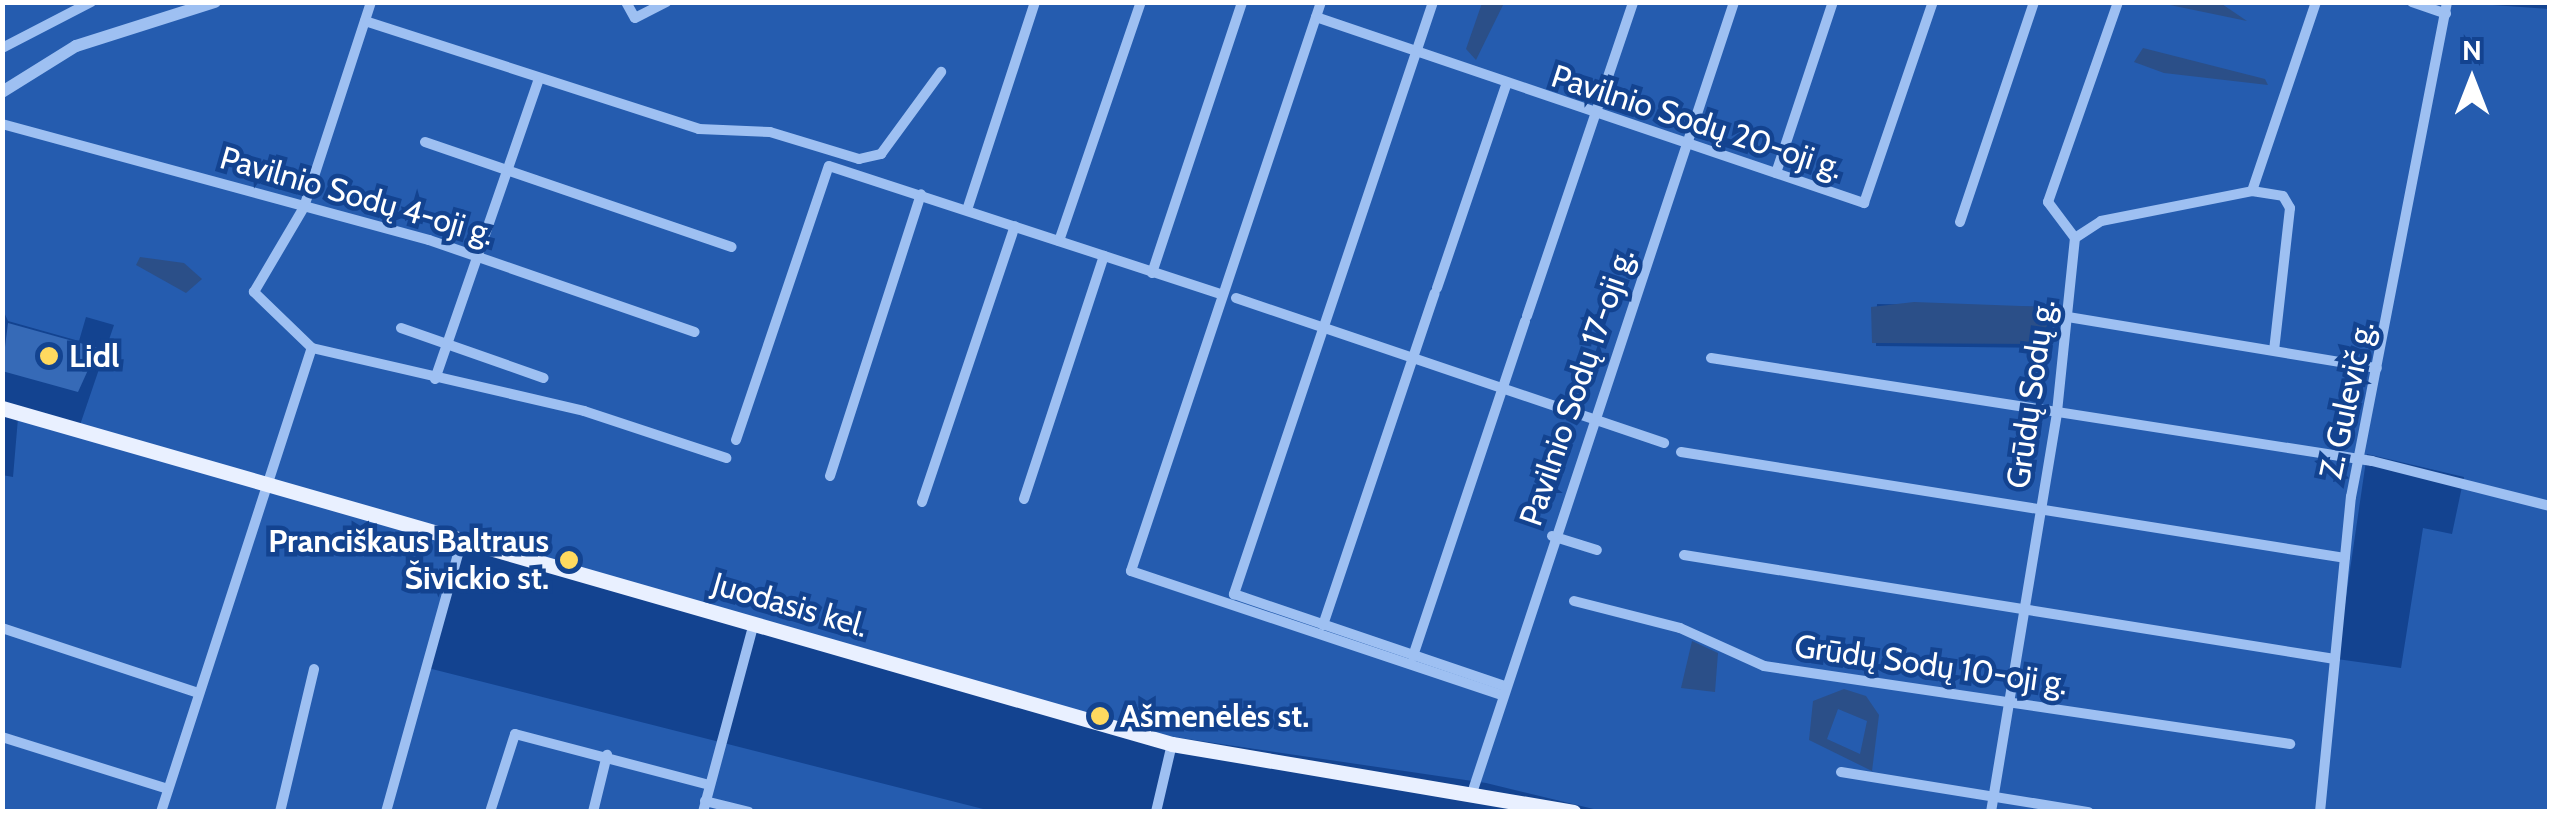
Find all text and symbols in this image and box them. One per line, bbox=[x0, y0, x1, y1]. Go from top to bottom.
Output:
north arrow bbox=[2422, 30, 2522, 130]
text: N bbox=[2462, 33, 2482, 67]
street label: Pavilnio Sodų 20-oji g. bbox=[1547, 57, 1847, 187]
street label: Pavilnio Sodų 4-oji g. bbox=[216, 139, 498, 253]
street label: Pavilnio Sodų 17-oji g. bbox=[1512, 243, 1642, 531]
street label: Grūdų Sodų g. bbox=[1999, 297, 2063, 491]
street label: Z. Gulevič g. bbox=[2312, 318, 2382, 482]
place label: Lidl bbox=[69, 337, 119, 375]
marker: Lidl bbox=[38, 345, 60, 367]
place label: Pranciškaus Baltraus Šivickio st. bbox=[268, 523, 549, 598]
marker: Pranciškaus Baltraus Šivickio st. bbox=[558, 549, 580, 571]
street label: Juodasis kel. bbox=[708, 564, 872, 646]
street label: Grūdų Sodų 10-oji g. bbox=[1792, 627, 2070, 703]
place label: Ašmenėlės st. bbox=[1120, 697, 1309, 735]
marker: Ašmenėlės st. bbox=[1089, 705, 1111, 727]

